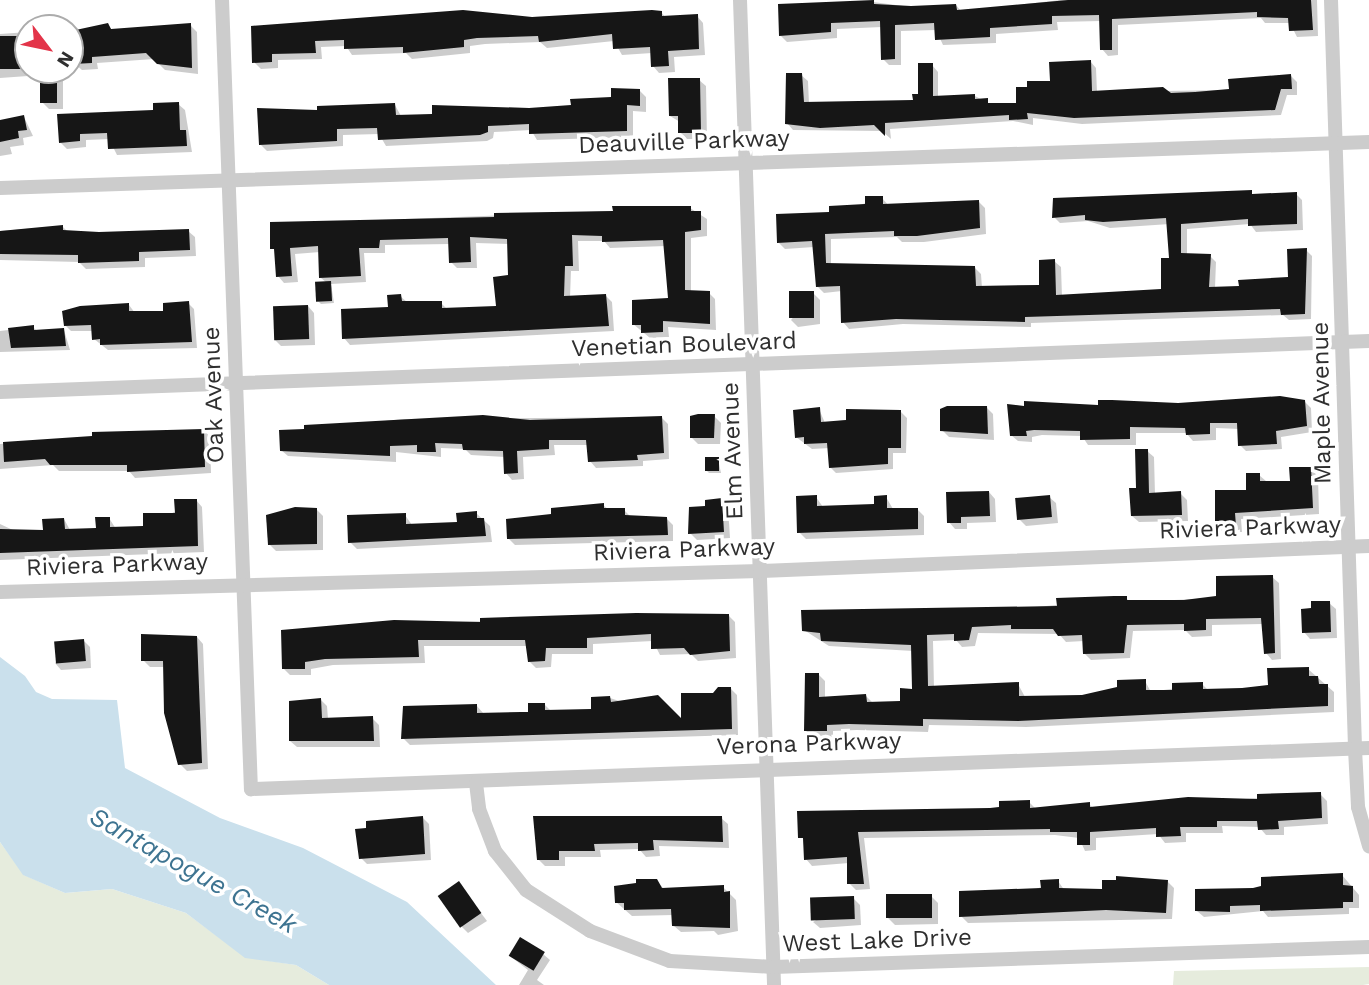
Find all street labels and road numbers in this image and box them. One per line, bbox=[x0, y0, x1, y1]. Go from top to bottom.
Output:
street label: Deauville Parkway bbox=[578, 124, 790, 160]
street label: Maple Avenue bbox=[1306, 321, 1338, 485]
street label: Oak Avenue bbox=[197, 325, 231, 465]
street label: Venetian Boulevard bbox=[571, 327, 797, 363]
street label: Elm Avenue bbox=[716, 381, 750, 521]
street label: Riviera Parkway bbox=[1158, 510, 1342, 546]
street label: Riviera Parkway bbox=[592, 532, 776, 568]
street label: Riviera Parkway bbox=[25, 547, 209, 583]
street label: Verona Parkway bbox=[716, 726, 902, 762]
street label: West Lake Drive bbox=[782, 923, 972, 959]

